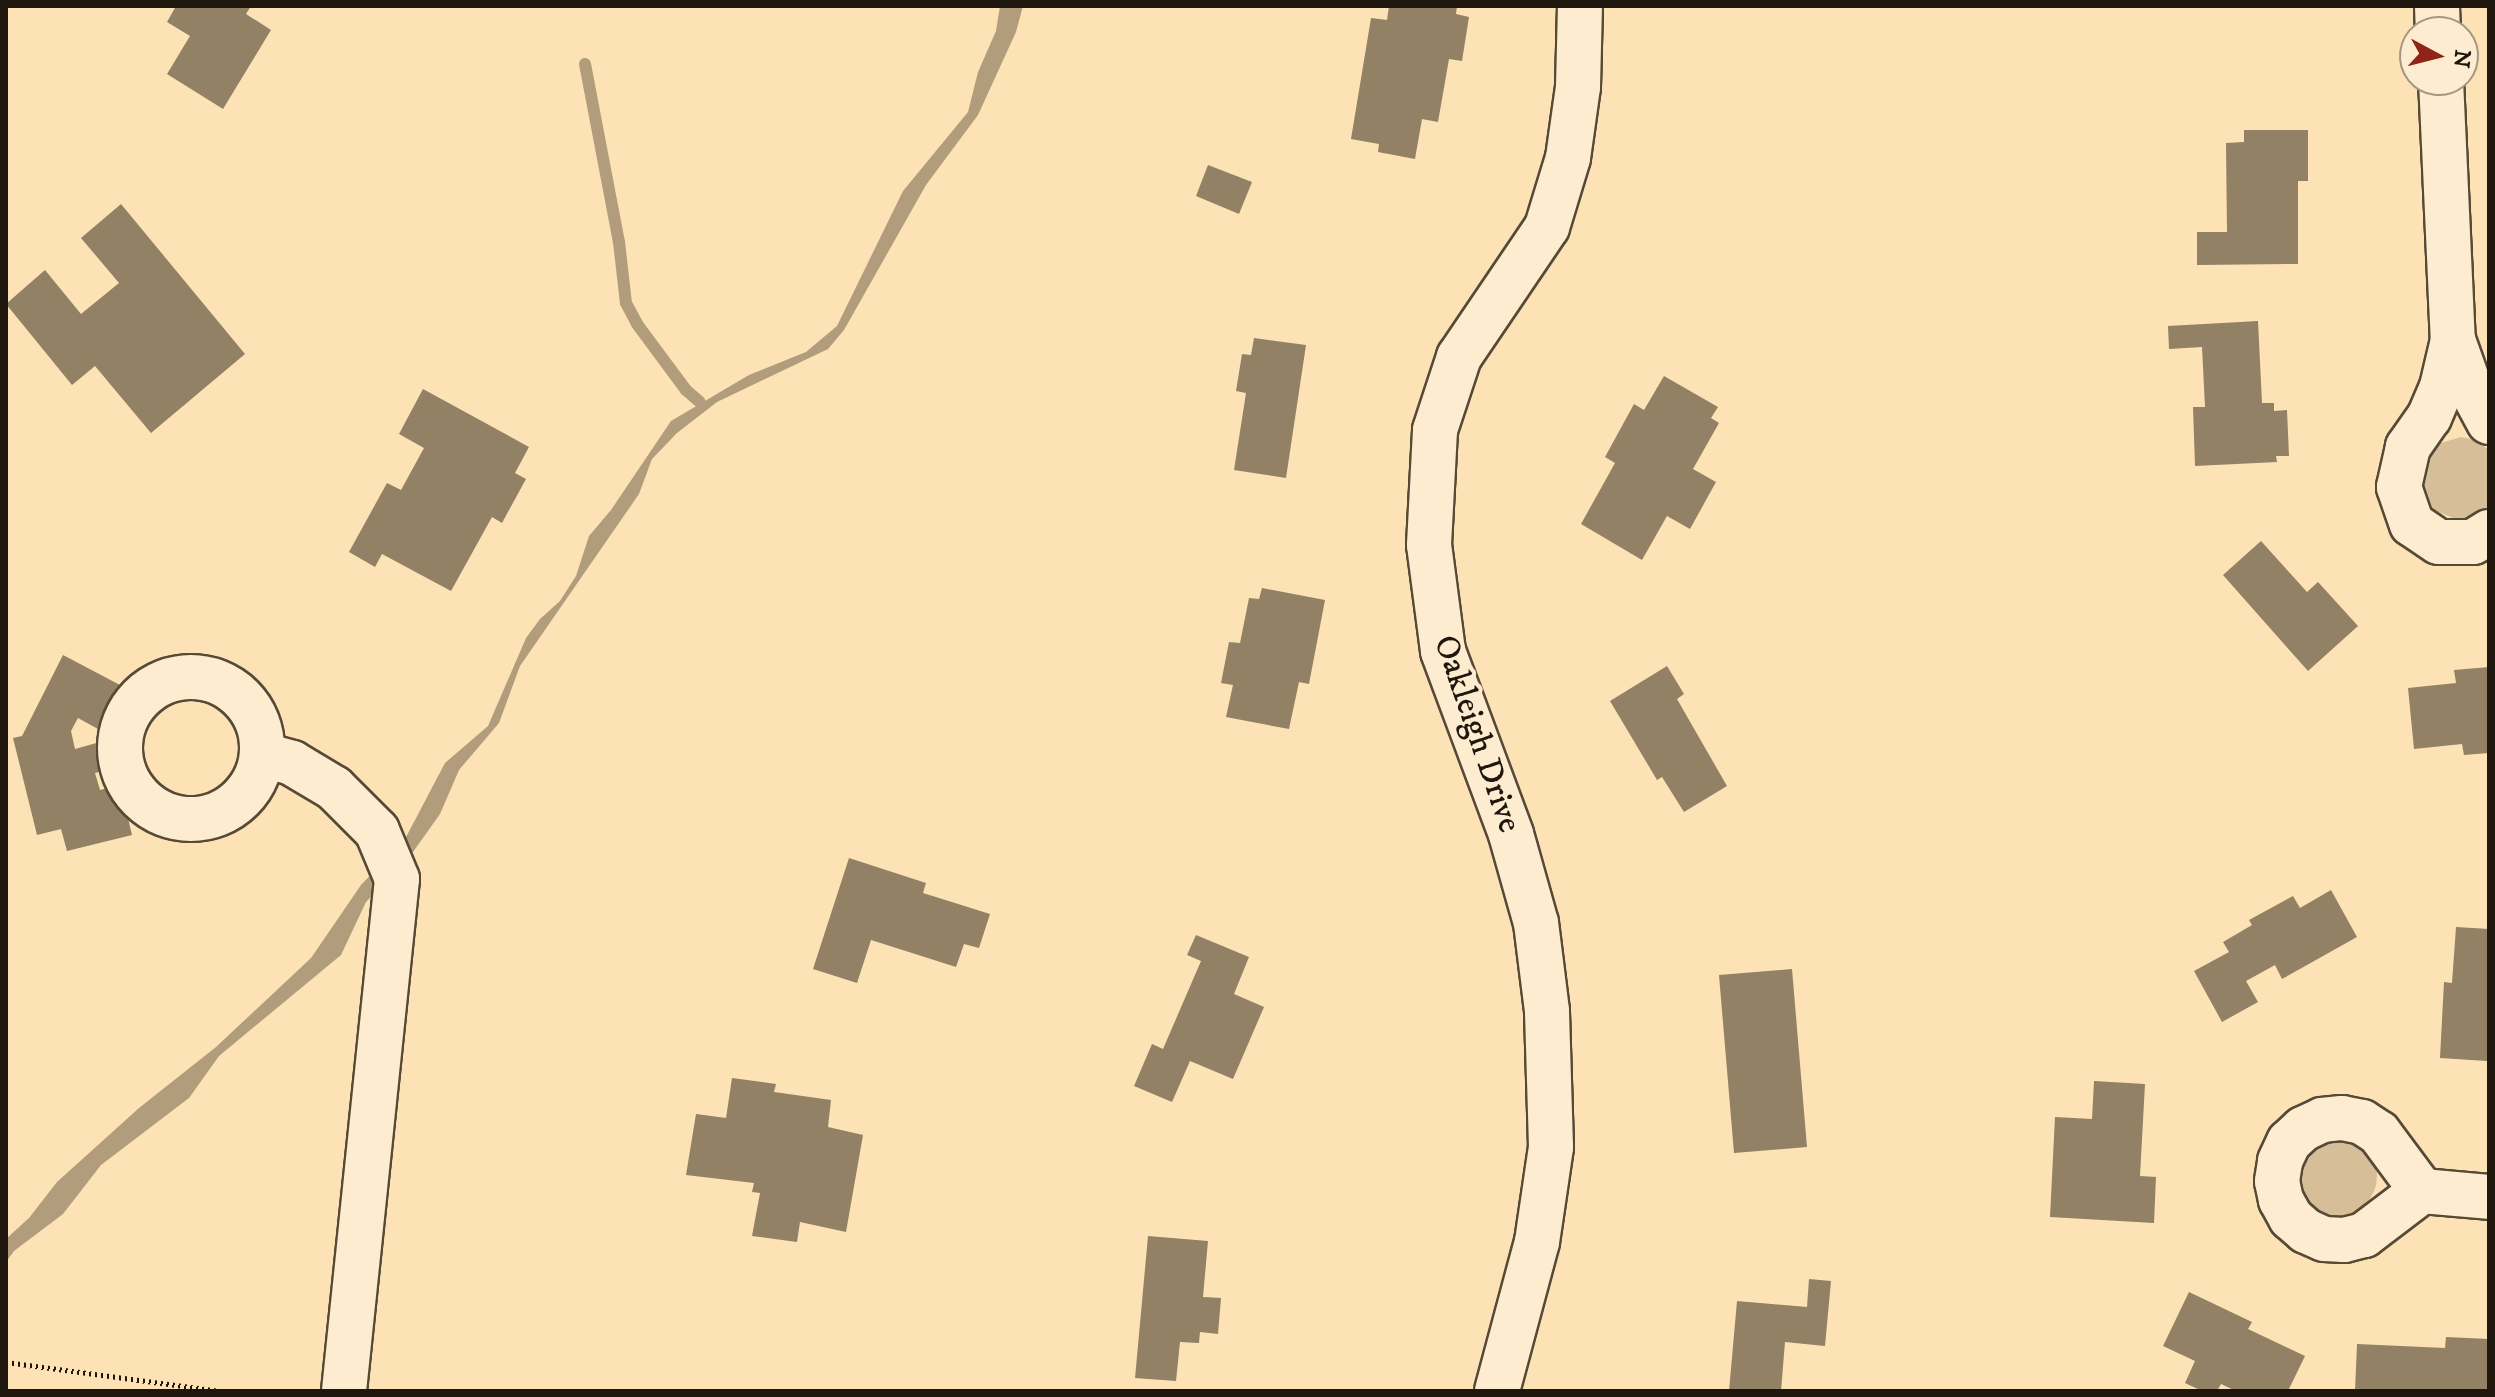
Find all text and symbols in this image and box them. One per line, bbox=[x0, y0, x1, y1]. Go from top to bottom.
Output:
north arrow bbox=[2399, 16, 2479, 96]
text: N bbox=[2447, 48, 2476, 69]
street label: Oakleigh Drive bbox=[1424, 630, 1530, 838]

